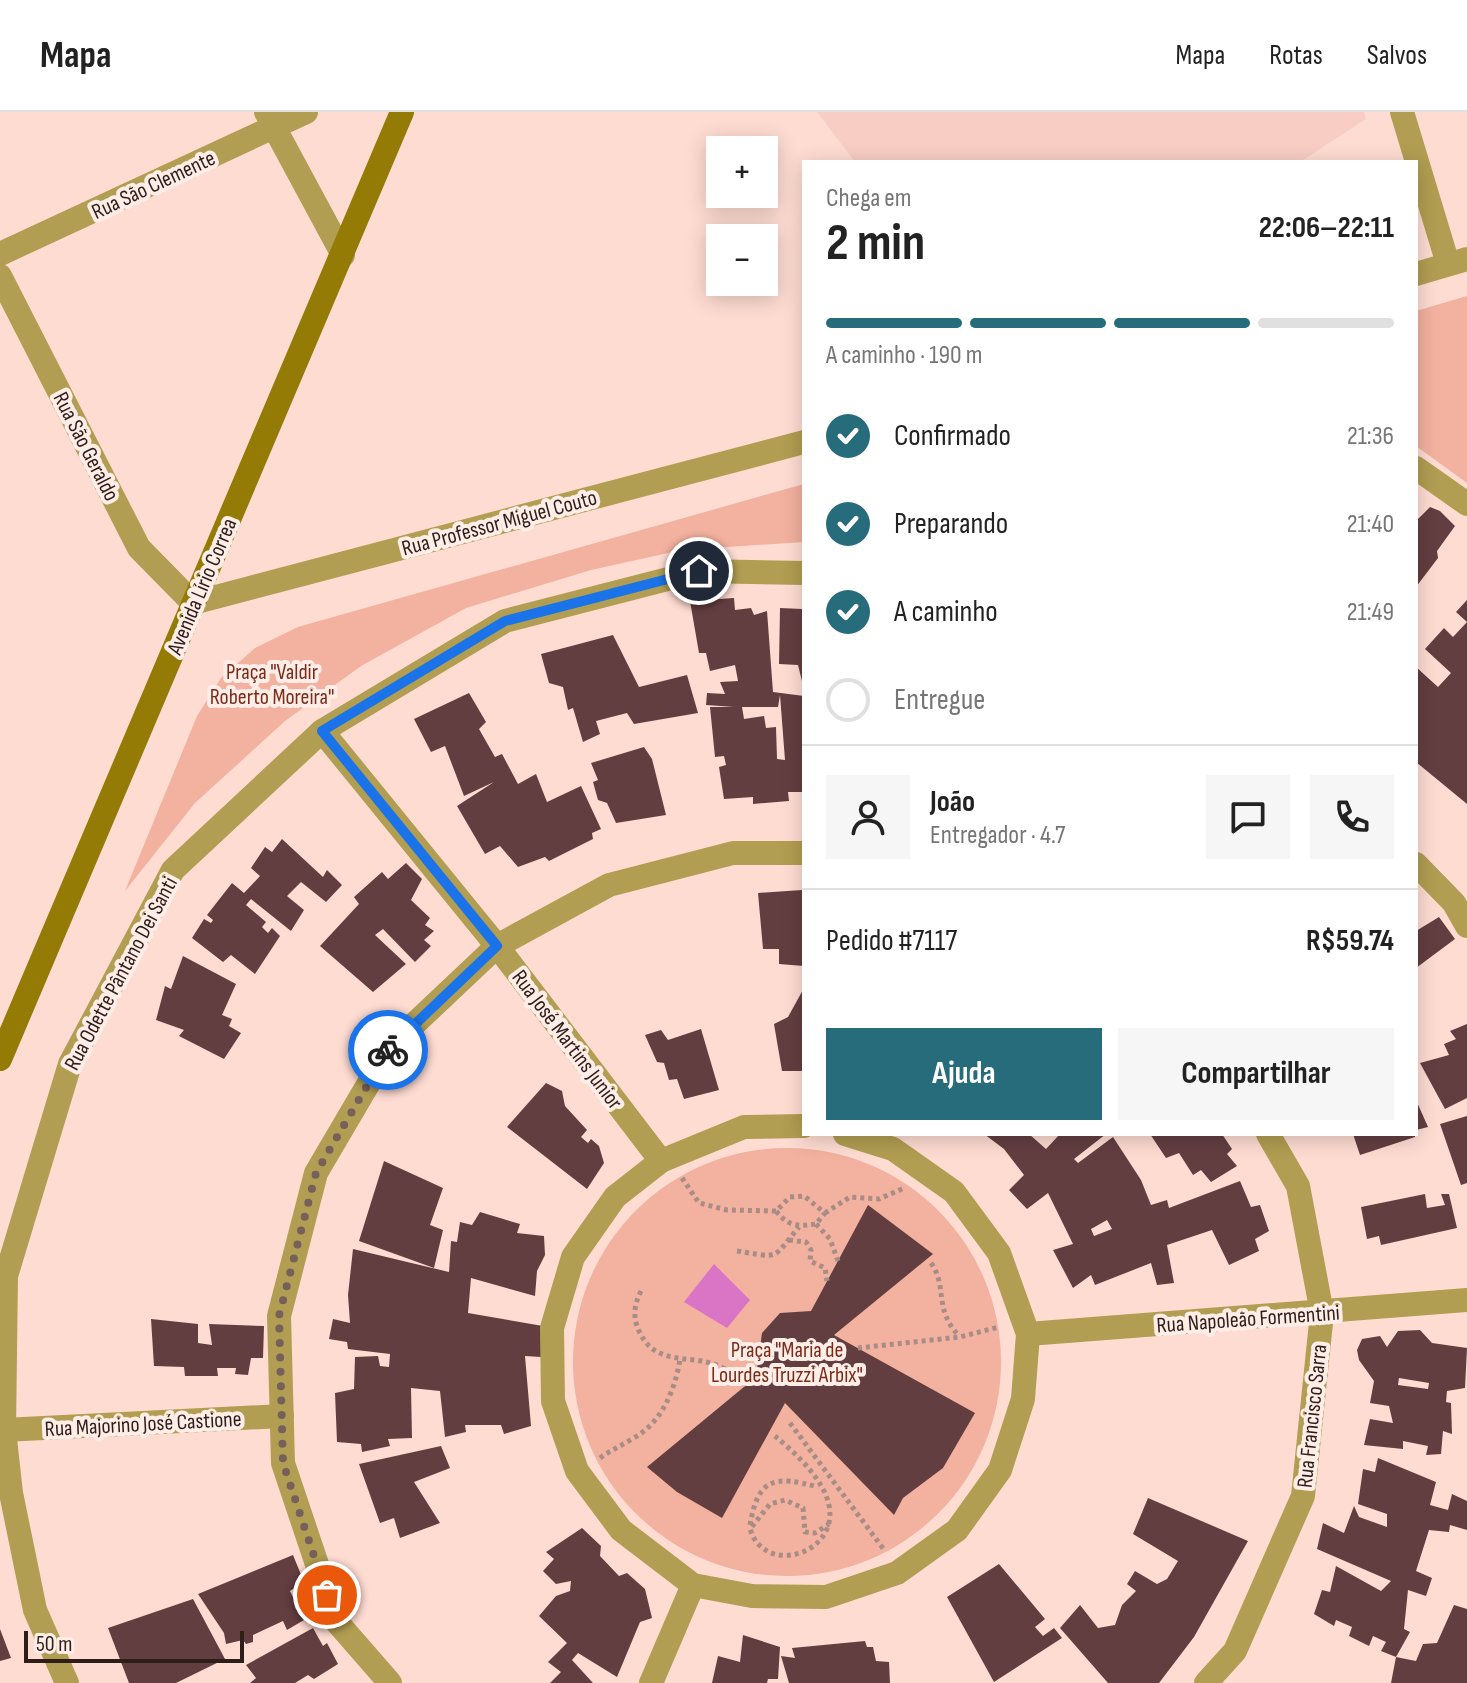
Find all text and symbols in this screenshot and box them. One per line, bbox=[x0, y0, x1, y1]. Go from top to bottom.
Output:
text: Mapa bbox=[40, 33, 112, 78]
text: Mapa bbox=[1176, 39, 1225, 72]
text: Rotas bbox=[1269, 39, 1323, 72]
text: Salvos bbox=[1367, 39, 1427, 72]
map controls bbox=[706, 136, 778, 296]
button: + bbox=[706, 136, 778, 208]
street label: Rua São Clemente bbox=[87, 145, 220, 226]
text: Chega em bbox=[826, 183, 912, 214]
text: 22:06–22:11 bbox=[1259, 210, 1394, 246]
text: 2 min bbox=[826, 212, 925, 275]
button: − bbox=[706, 224, 778, 296]
text: A caminho · 190 m bbox=[826, 340, 982, 371]
street label: Rua São Geraldo bbox=[47, 388, 125, 506]
icon: check bbox=[826, 414, 870, 458]
text: Confirmado bbox=[894, 418, 1011, 454]
text: 21:36 bbox=[1347, 421, 1394, 452]
street label: Rua Professor Miguel Couto bbox=[399, 484, 600, 562]
icon: check bbox=[826, 502, 870, 546]
text: Preparando bbox=[894, 506, 1008, 542]
text: 21:40 bbox=[1347, 509, 1394, 540]
street label: Avenida Lírio Correa bbox=[161, 514, 243, 660]
pin bbox=[665, 537, 733, 605]
icon: home bbox=[677, 549, 721, 593]
icon: check bbox=[826, 590, 870, 634]
text: A caminho bbox=[894, 594, 998, 630]
text: 21:49 bbox=[1347, 597, 1394, 628]
park label: Praça "Valdir Roberto Moreira" bbox=[210, 659, 334, 711]
text: Entregue bbox=[894, 682, 985, 718]
button: person bbox=[826, 775, 910, 859]
button: chat bbox=[1206, 775, 1290, 859]
button: phone bbox=[1310, 775, 1394, 859]
text: João bbox=[930, 784, 975, 820]
text: Entregador · 4.7 bbox=[930, 820, 1065, 851]
street label: Rua Odette Pântano Dei Santi bbox=[59, 872, 184, 1075]
text: Pedido #7117 bbox=[826, 923, 957, 959]
text: R$59.74 bbox=[1306, 923, 1394, 959]
street label: Rua José Martins Junior bbox=[506, 965, 628, 1115]
courier bbox=[348, 1010, 428, 1090]
icon: bike bbox=[366, 1028, 410, 1072]
button: Ajuda bbox=[826, 1028, 1102, 1120]
button: Compartilhar bbox=[1118, 1028, 1394, 1120]
street label: Rua Napoleão Formentini bbox=[1156, 1300, 1341, 1339]
park label: Praça "Maria de Lourdes Truzzi Arbix" bbox=[711, 1337, 863, 1389]
street label: Rua Francisco Sarra bbox=[1292, 1343, 1333, 1489]
street label: Rua Majorino José Castione bbox=[44, 1406, 242, 1443]
pin bbox=[293, 1561, 361, 1629]
icon: bag bbox=[305, 1573, 349, 1617]
scale bar bbox=[24, 1627, 244, 1663]
text: 50 m bbox=[36, 1631, 72, 1658]

